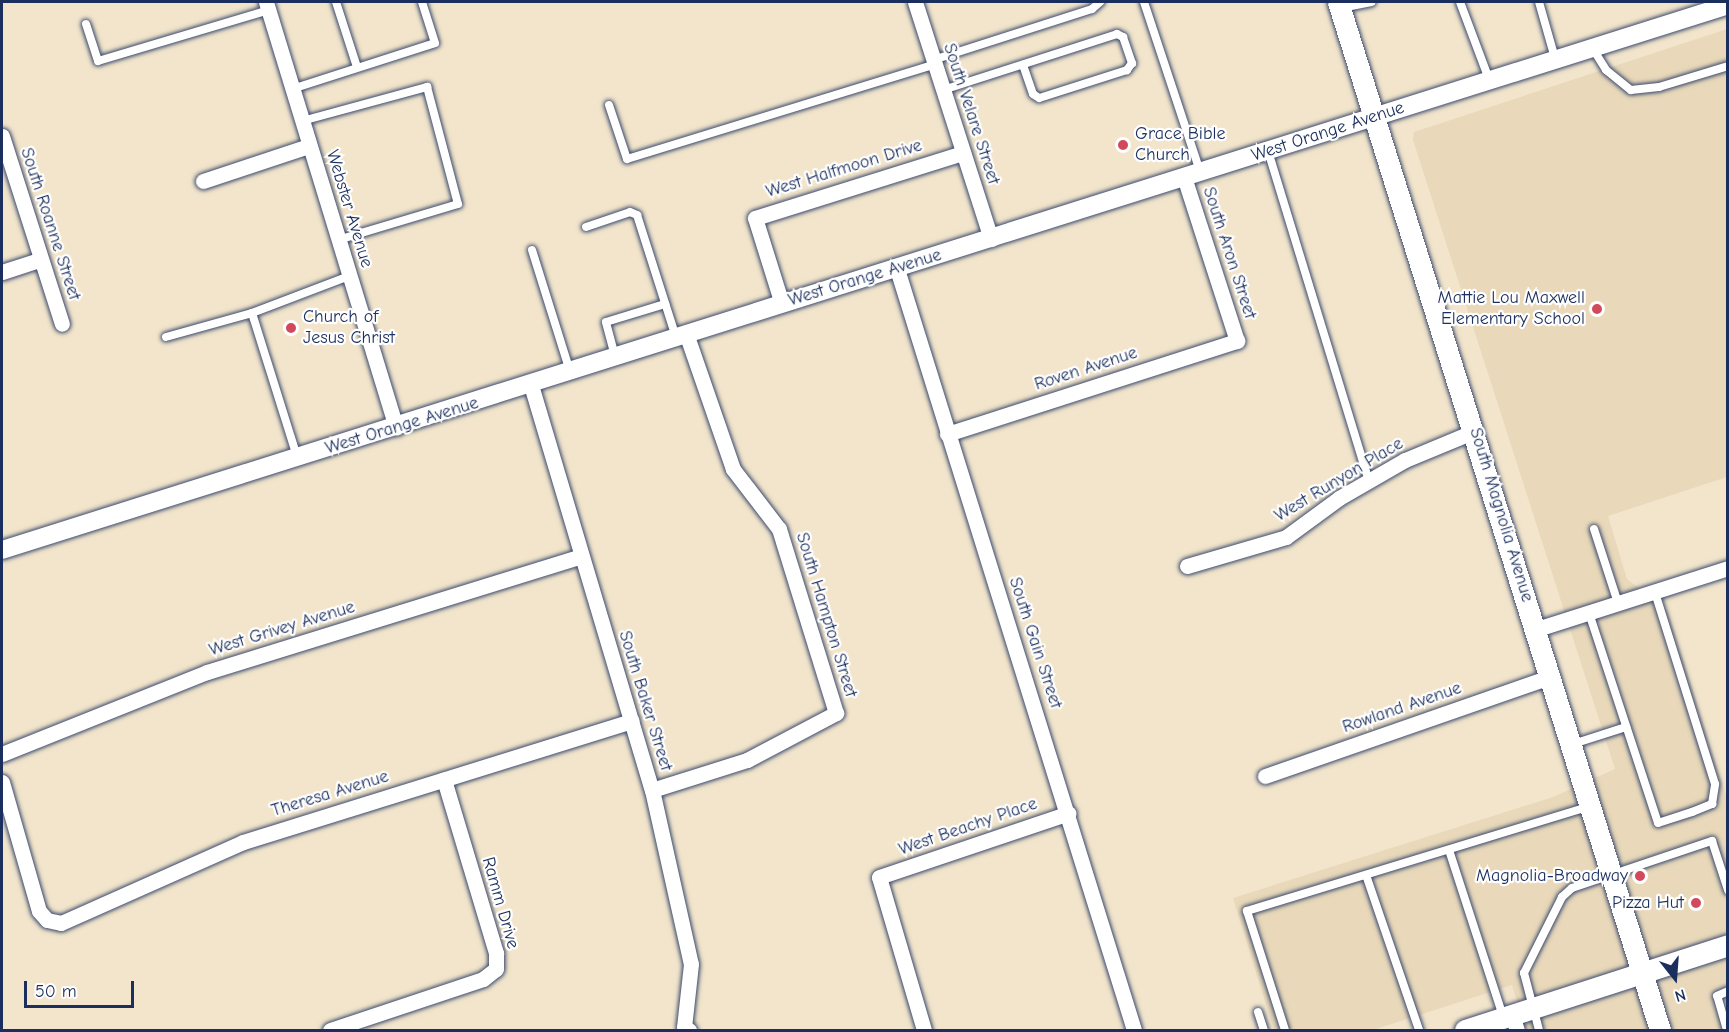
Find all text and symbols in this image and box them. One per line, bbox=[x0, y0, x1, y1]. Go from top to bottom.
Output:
street label: South Velare Street bbox=[938, 41, 1004, 187]
street label: West Orange Avenue bbox=[1249, 97, 1407, 167]
place label: Grace Bible Church bbox=[1135, 124, 1226, 166]
street label: West Halfmoon Drive bbox=[763, 135, 925, 203]
marker: Grace Bible Church bbox=[1116, 138, 1130, 152]
street label: South Roanne Street bbox=[15, 145, 85, 303]
street label: Webster Avenue bbox=[321, 148, 377, 270]
street label: South Aron Street bbox=[1198, 184, 1260, 322]
street label: West Orange Avenue bbox=[786, 244, 944, 312]
place label: Mattie Lou Maxwell Elementary School bbox=[1438, 288, 1585, 330]
marker: Mattie Lou Maxwell Elementary School bbox=[1590, 302, 1604, 316]
place label: Church of Jesus Christ bbox=[303, 307, 395, 350]
marker: Church of Jesus Christ bbox=[284, 321, 298, 335]
street label: Roven Avenue bbox=[1032, 342, 1140, 396]
street label: West Orange Avenue bbox=[323, 392, 481, 460]
street label: South Magnolia Avenue bbox=[1464, 425, 1538, 605]
street label: West Runyon Place bbox=[1271, 433, 1407, 527]
street label: South Hampton Street bbox=[791, 530, 861, 700]
street label: South Gain Street bbox=[1004, 575, 1066, 711]
street label: West Grivey Avenue bbox=[207, 597, 357, 661]
street label: South Baker Street bbox=[613, 628, 677, 774]
street label: Rowland Avenue bbox=[1340, 678, 1464, 738]
street label: Theresa Avenue bbox=[269, 766, 391, 822]
street label: West Beachy Place bbox=[896, 793, 1040, 861]
street label: Ramm Drive bbox=[477, 855, 523, 951]
place label: Magnolia-Broadway bbox=[1476, 865, 1628, 887]
marker: Magnolia-Broadway bbox=[1633, 869, 1647, 883]
place label: Pizza Hut bbox=[1612, 892, 1684, 914]
marker: Pizza Hut bbox=[1689, 896, 1703, 910]
north arrow bbox=[1645, 948, 1705, 1008]
scale bar bbox=[27, 969, 136, 1007]
text: 50 m bbox=[35, 981, 77, 1002]
text: N bbox=[1673, 985, 1688, 1005]

